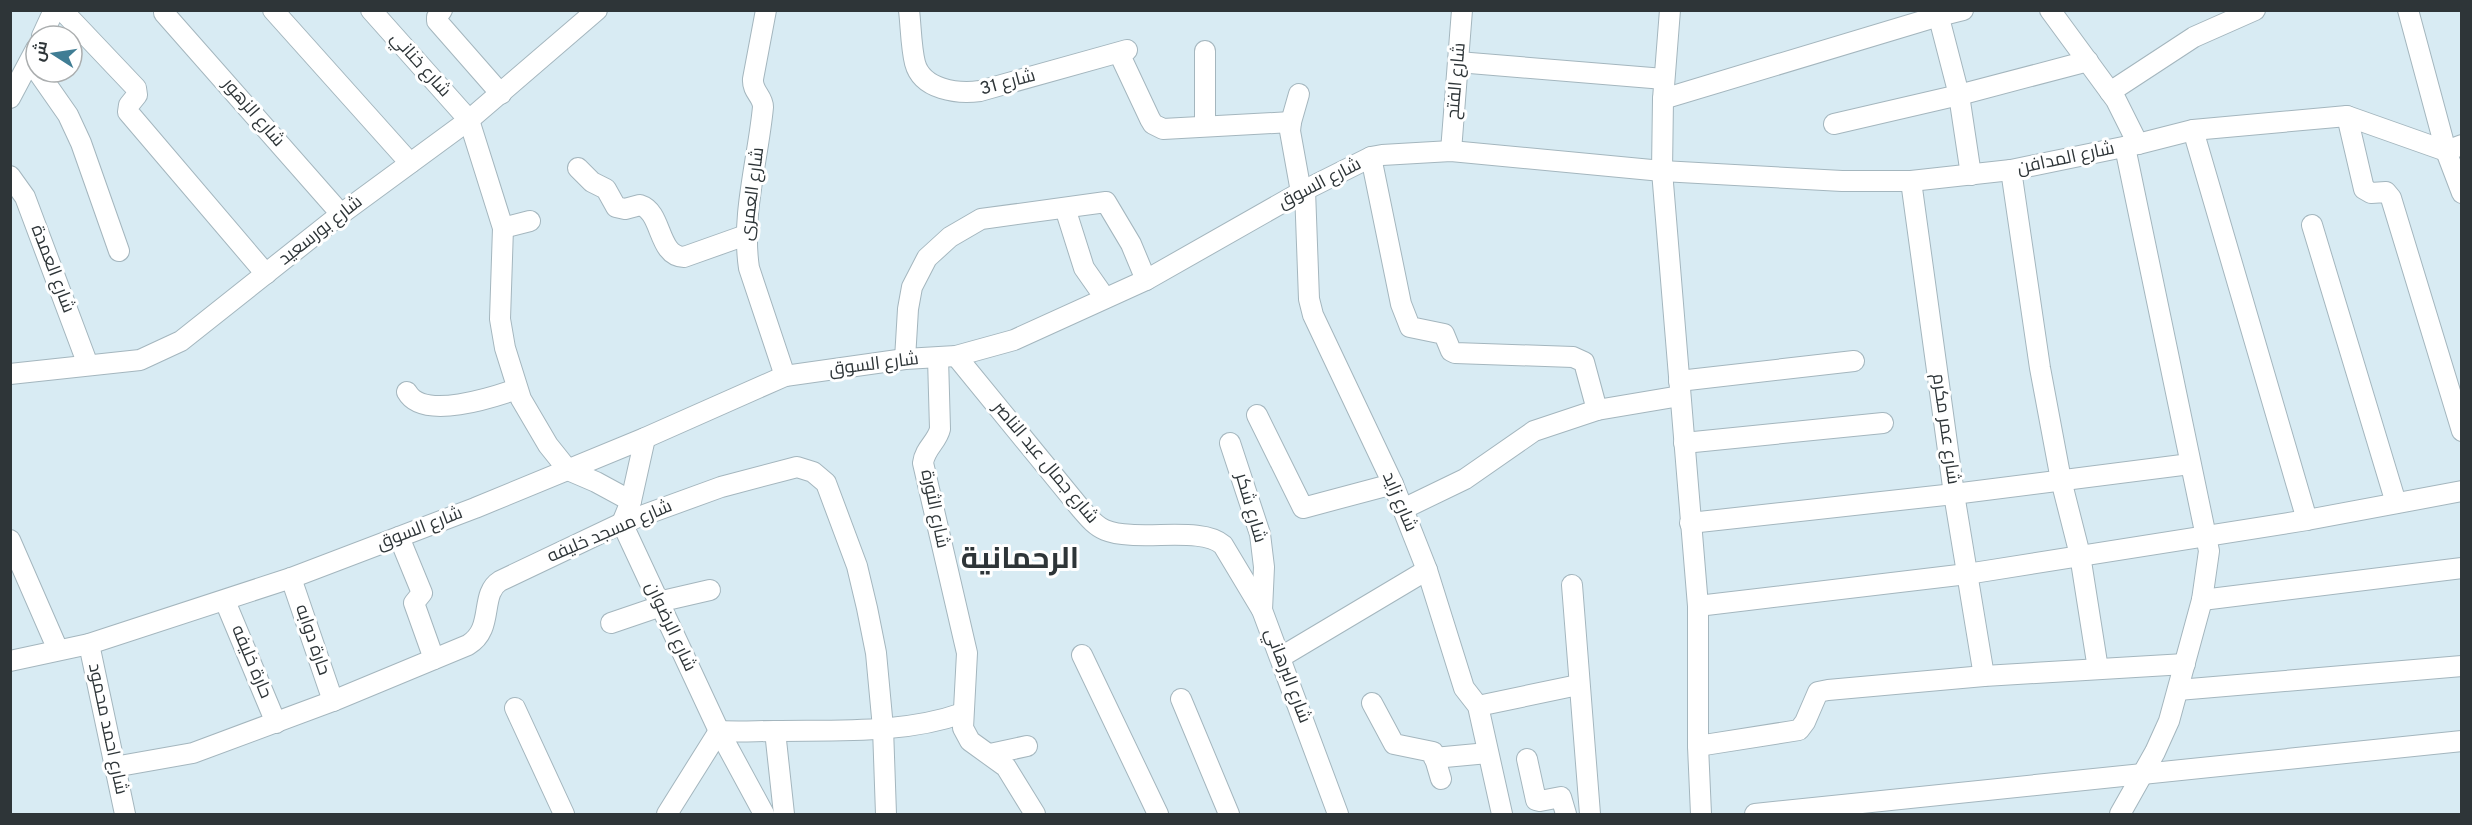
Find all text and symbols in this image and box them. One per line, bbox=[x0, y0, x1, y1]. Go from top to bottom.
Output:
north arrow bbox=[24, 24, 84, 84]
street label: شارع خناني bbox=[384, 27, 455, 103]
text: ش bbox=[29, 39, 53, 63]
street label: شارع الفتح bbox=[1442, 42, 1472, 120]
street label: شارع 31 bbox=[978, 65, 1038, 101]
street label: شارع الزهور bbox=[216, 73, 289, 152]
street label: شارع المدافن bbox=[2015, 137, 2117, 181]
street label: شارع العمرى bbox=[736, 146, 770, 242]
street label: شارع السوق bbox=[1275, 153, 1365, 215]
street label: شارع بورسعيد bbox=[274, 191, 368, 271]
street label: شارع العمدة bbox=[25, 222, 79, 316]
street label: شارع السوق bbox=[828, 348, 920, 382]
street label: شارع عمر مكرم bbox=[1926, 372, 1964, 486]
street label: شارع جمال عبد الناصر bbox=[987, 396, 1103, 529]
street label: شارع الثورة bbox=[914, 468, 954, 550]
street label: شارع زايد bbox=[1376, 468, 1422, 536]
street label: شارع شكر bbox=[1229, 470, 1271, 545]
street label: شارع مسجد خليفه bbox=[544, 495, 676, 569]
street label: شارع السوق bbox=[374, 502, 466, 556]
district label: الرحمانية bbox=[961, 542, 1079, 579]
street label: شارع الرضوان bbox=[639, 579, 701, 675]
street label: حارة دوابه bbox=[289, 602, 335, 678]
street label: حارة خليفه bbox=[225, 622, 277, 702]
street label: شارع البرهاني bbox=[1257, 625, 1316, 727]
street label: شارع احمد محمود bbox=[82, 661, 132, 797]

